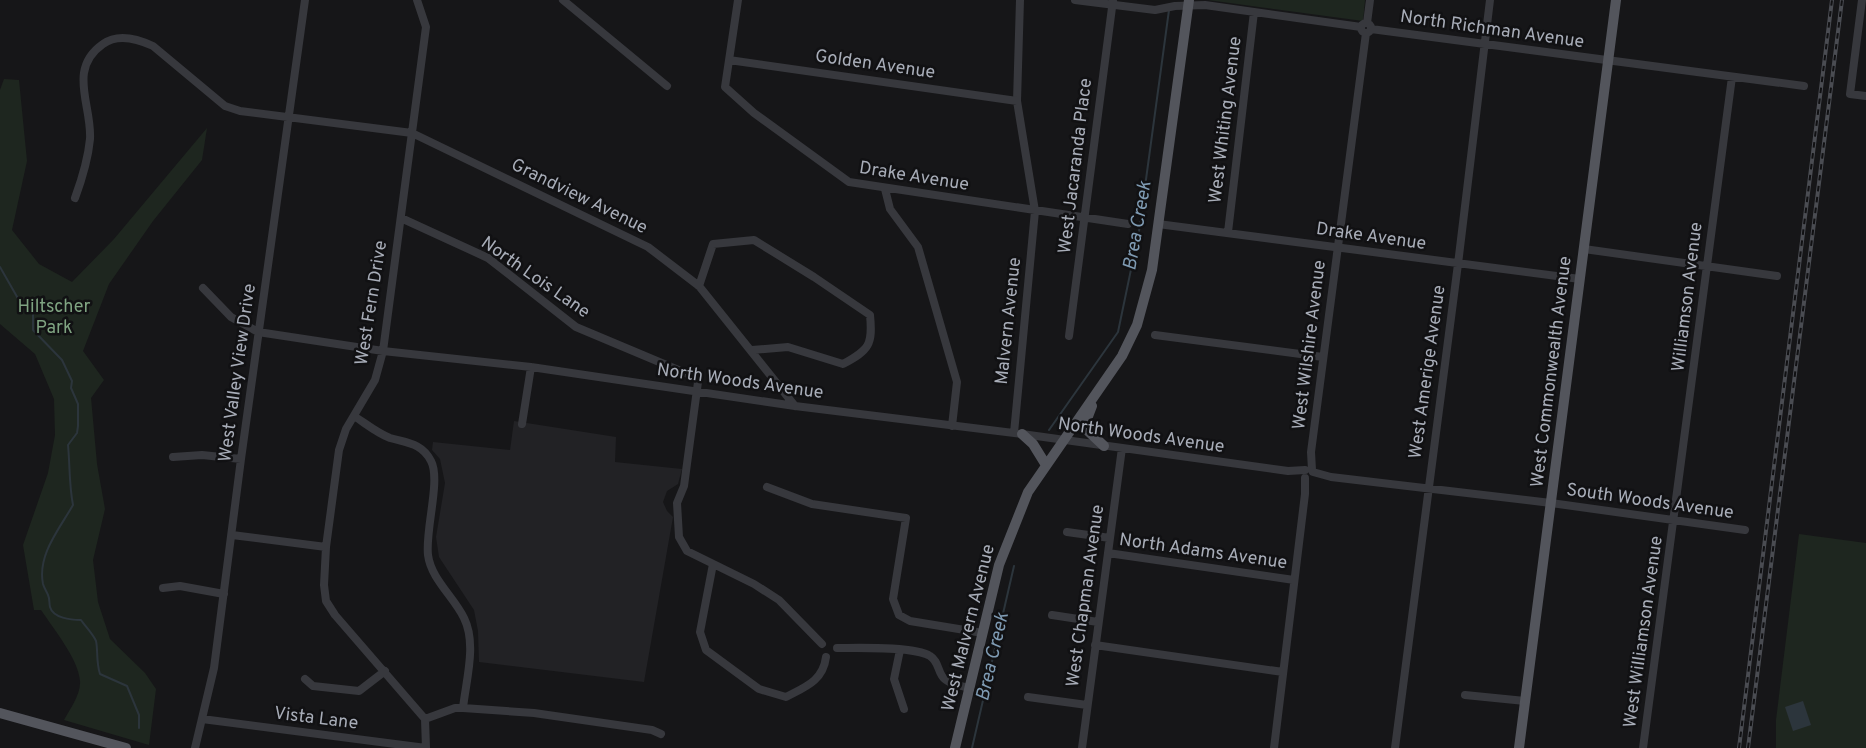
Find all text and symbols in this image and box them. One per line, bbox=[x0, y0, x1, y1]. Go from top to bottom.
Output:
street label: North Richman Avenue bbox=[1399, 6, 1585, 54]
street label: West Whiting Avenue bbox=[1204, 35, 1248, 205]
street label: Golden Avenue bbox=[814, 45, 936, 85]
street label: West Jacaranda Place bbox=[1054, 77, 1098, 255]
street label: Grandview Avenue bbox=[507, 154, 651, 240]
street label: Drake Avenue bbox=[857, 157, 971, 197]
water label: Brea Creek bbox=[1118, 179, 1158, 273]
street label: Drake Avenue bbox=[1315, 218, 1427, 256]
street label: Williamson Avenue bbox=[1667, 221, 1709, 373]
street label: North Lois Lane bbox=[476, 232, 594, 324]
street label: West Fern Drive bbox=[351, 239, 393, 367]
street label: West Commonwealth Avenue bbox=[1526, 255, 1578, 489]
street label: Malvern Avenue bbox=[991, 256, 1027, 386]
street label: West Wilshire Avenue bbox=[1288, 259, 1332, 431]
street label: West Valley View Drive bbox=[214, 282, 262, 464]
street label: West Amerige Avenue bbox=[1404, 284, 1452, 460]
park label: Hiltscher Park bbox=[17, 296, 91, 340]
street label: North Woods Avenue bbox=[655, 359, 825, 405]
street label: North Woods Avenue bbox=[1056, 413, 1226, 459]
street label: South Woods Avenue bbox=[1565, 479, 1735, 525]
street label: West Chapman Avenue bbox=[1062, 503, 1110, 689]
street label: North Adams Avenue bbox=[1118, 529, 1288, 575]
street label: West Williamson Avenue bbox=[1619, 534, 1669, 730]
street label: West Malvern Avenue bbox=[937, 542, 1001, 714]
water label: Brea Creek bbox=[971, 610, 1015, 704]
street label: Vista Lane bbox=[273, 702, 359, 736]

